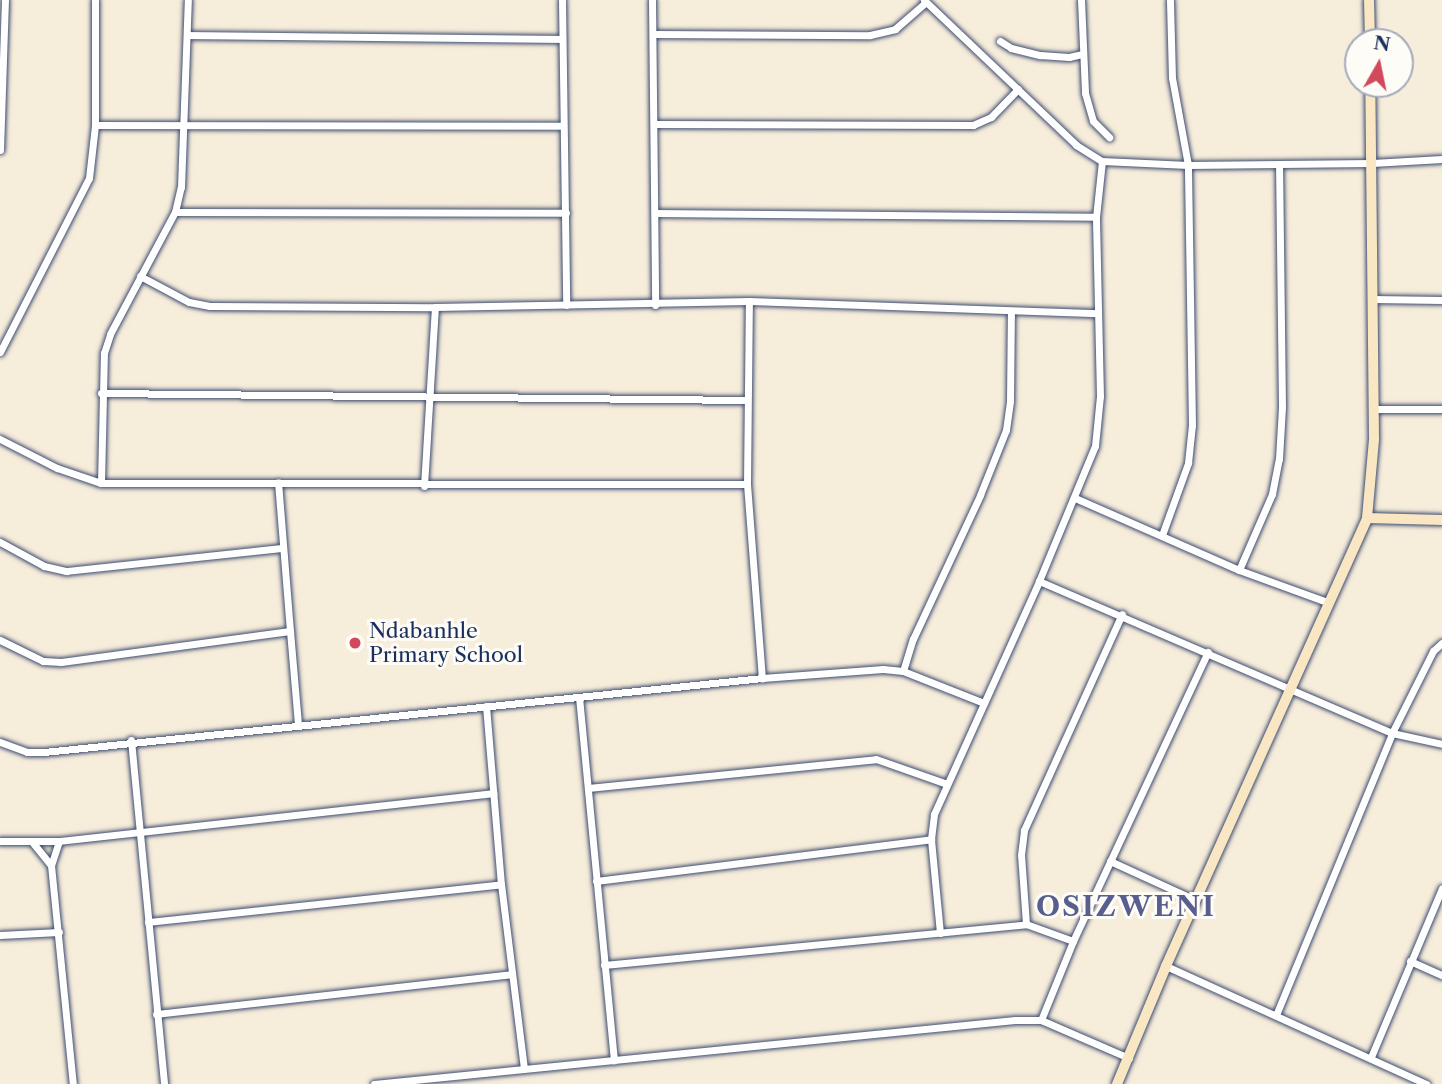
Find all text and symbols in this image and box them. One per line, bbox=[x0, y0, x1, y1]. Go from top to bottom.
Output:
north arrow bbox=[1344, 28, 1414, 98]
text: N bbox=[1372, 31, 1392, 56]
place label: Ndabanhle Primary School bbox=[369, 618, 524, 668]
marker: Ndabanhle Primary School bbox=[347, 635, 363, 651]
district label: OSIZWENI bbox=[1037, 889, 1215, 923]

